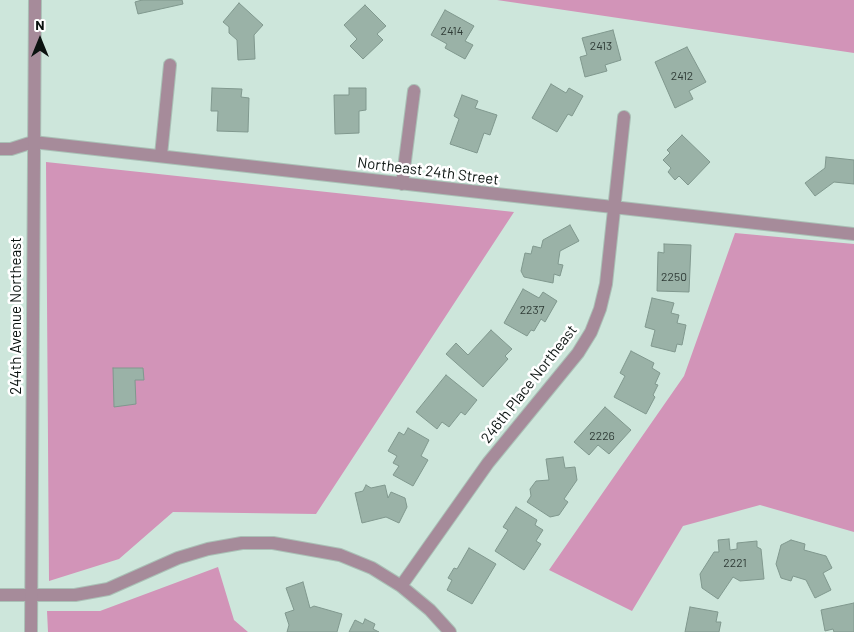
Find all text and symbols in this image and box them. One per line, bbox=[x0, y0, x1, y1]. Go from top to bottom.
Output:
north arrow bbox=[15, 15, 65, 65]
text: N bbox=[35, 16, 45, 33]
house number: 2414 bbox=[441, 24, 463, 38]
house number: 2413 bbox=[590, 39, 612, 53]
house number: 2412 bbox=[671, 69, 693, 83]
street label: Northeast 24th Street bbox=[356, 153, 500, 189]
street label: 244th Avenue Northeast bbox=[7, 237, 25, 395]
house number: 2250 bbox=[661, 270, 687, 284]
house number: 2237 bbox=[520, 303, 544, 317]
street label: 246th Place Northeast bbox=[477, 321, 581, 447]
house number: 2226 bbox=[589, 429, 615, 443]
house number: 2221 bbox=[723, 556, 747, 570]

